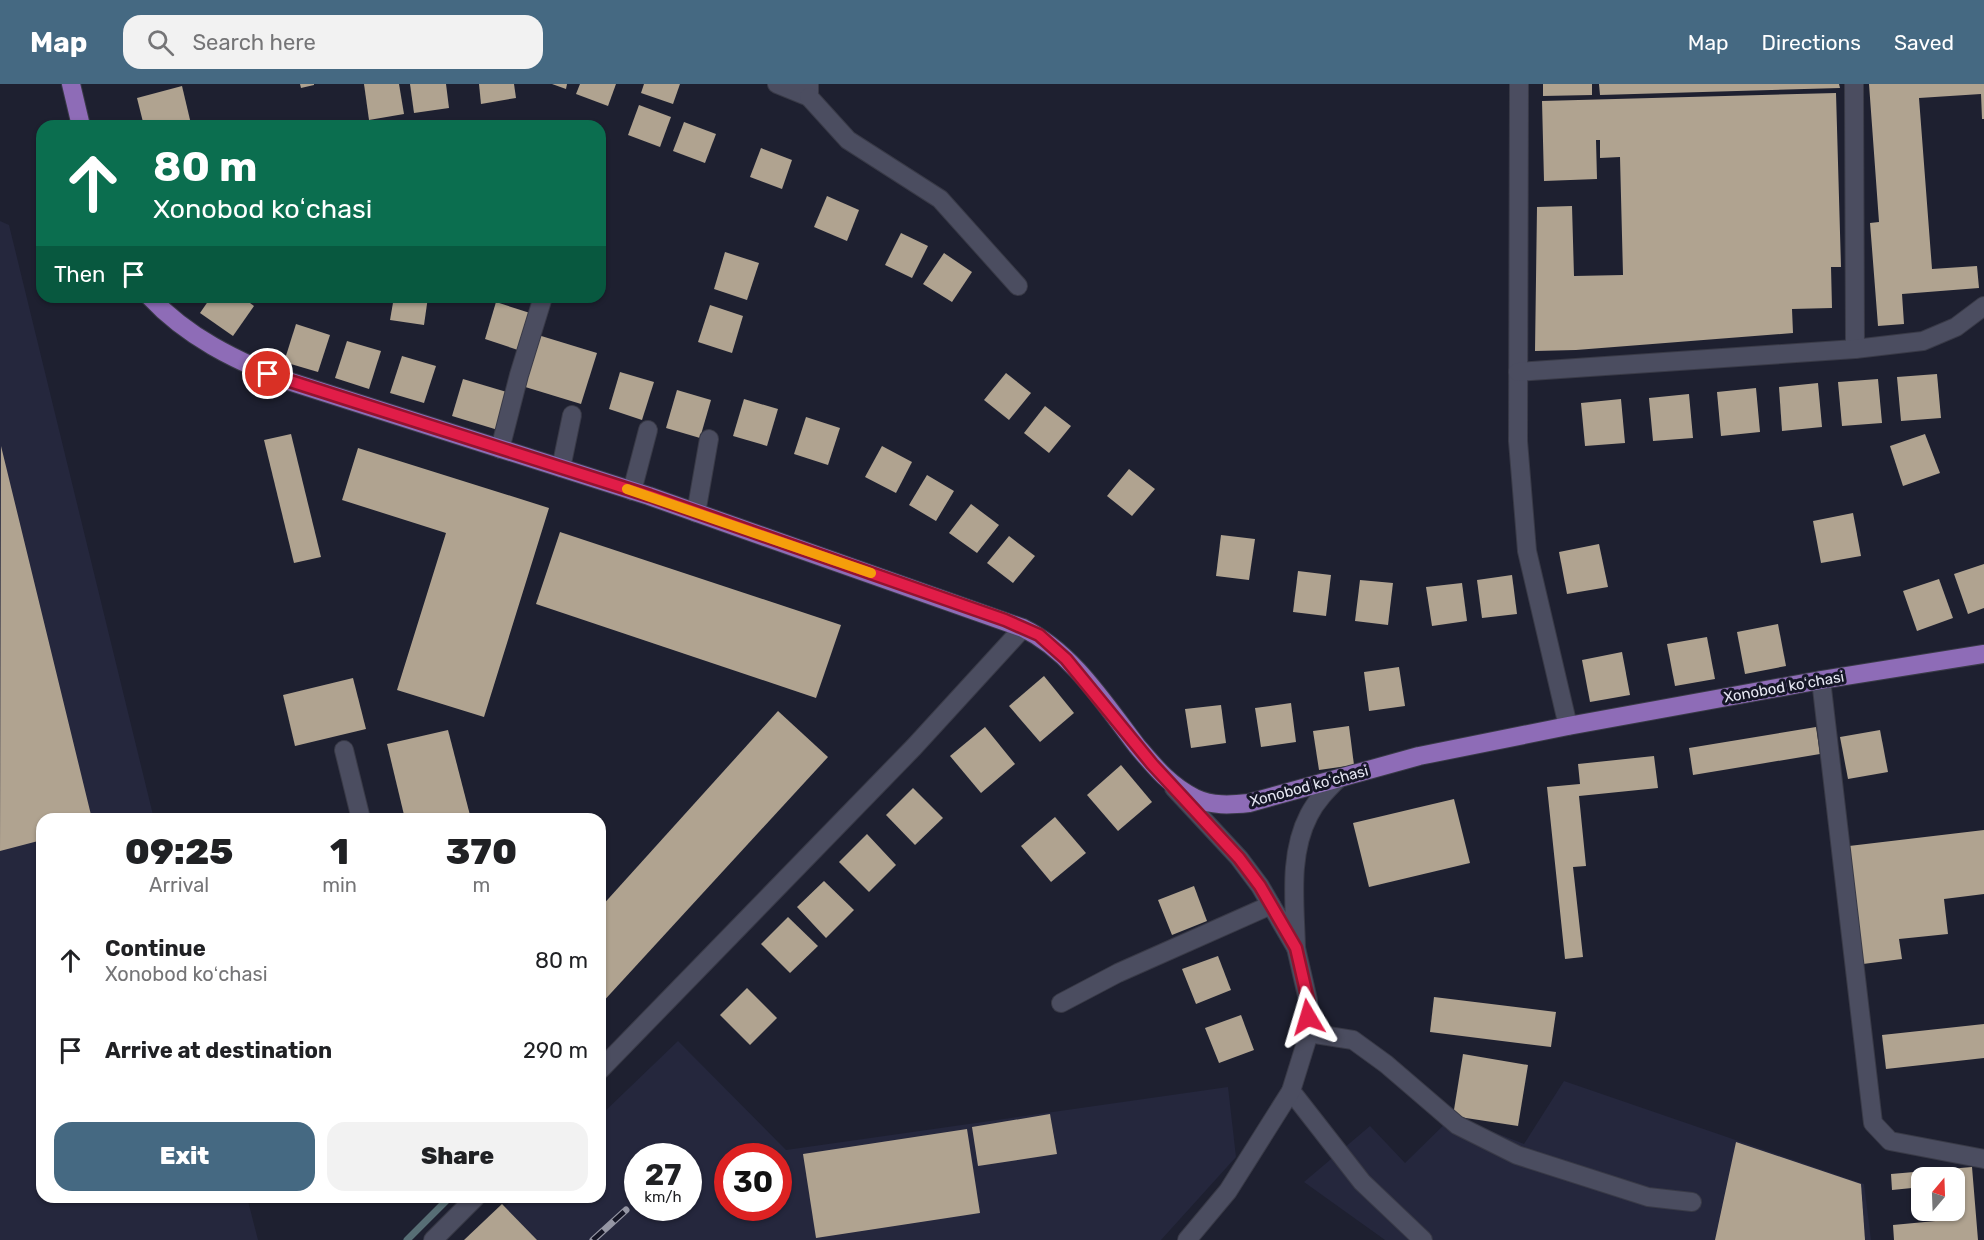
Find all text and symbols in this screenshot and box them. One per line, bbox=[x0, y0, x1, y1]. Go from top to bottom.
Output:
search box bbox=[123, 15, 543, 69]
text: Map bbox=[30, 26, 87, 59]
icon: search bbox=[144, 26, 177, 59]
text: Search here bbox=[192, 29, 316, 56]
text: Map bbox=[1688, 30, 1729, 55]
text: Directions bbox=[1762, 30, 1861, 55]
text: Saved bbox=[1894, 30, 1954, 55]
text: 80 m bbox=[153, 142, 257, 192]
icon: ahead bbox=[54, 144, 132, 222]
text: Xonobod koʻchasi bbox=[153, 193, 372, 225]
icon: arrive bbox=[117, 258, 150, 291]
text: Then bbox=[54, 261, 105, 288]
pin bbox=[242, 348, 293, 399]
icon: arrive bbox=[251, 357, 284, 390]
street label: Xonobod koʻchasi bbox=[1722, 668, 1846, 706]
street label: Xonobod koʻchasi bbox=[1248, 762, 1370, 810]
text: 09:25 bbox=[125, 830, 233, 873]
text: 1 bbox=[330, 830, 349, 873]
text: 370 bbox=[446, 830, 517, 873]
text: Arrival bbox=[149, 873, 209, 897]
text: min bbox=[322, 873, 357, 897]
text: m bbox=[473, 873, 490, 897]
text: Continue bbox=[105, 935, 206, 962]
icon: ahead bbox=[54, 944, 87, 977]
text: 80 m bbox=[535, 947, 588, 974]
text: Xonobod koʻchasi bbox=[105, 962, 268, 986]
position arrow bbox=[1276, 985, 1340, 1049]
icon: arrive bbox=[54, 1034, 87, 1067]
text: Arrive at destination bbox=[105, 1037, 332, 1064]
text: 290 m bbox=[523, 1037, 588, 1064]
button: Exit bbox=[54, 1122, 315, 1191]
button: Share bbox=[327, 1122, 588, 1191]
speed limit sign: 30 bbox=[714, 1143, 792, 1221]
text: 27 bbox=[645, 1157, 681, 1193]
north arrow bbox=[1911, 1167, 1965, 1221]
map controls bbox=[1911, 1167, 1965, 1221]
text: km/h bbox=[644, 1188, 682, 1206]

